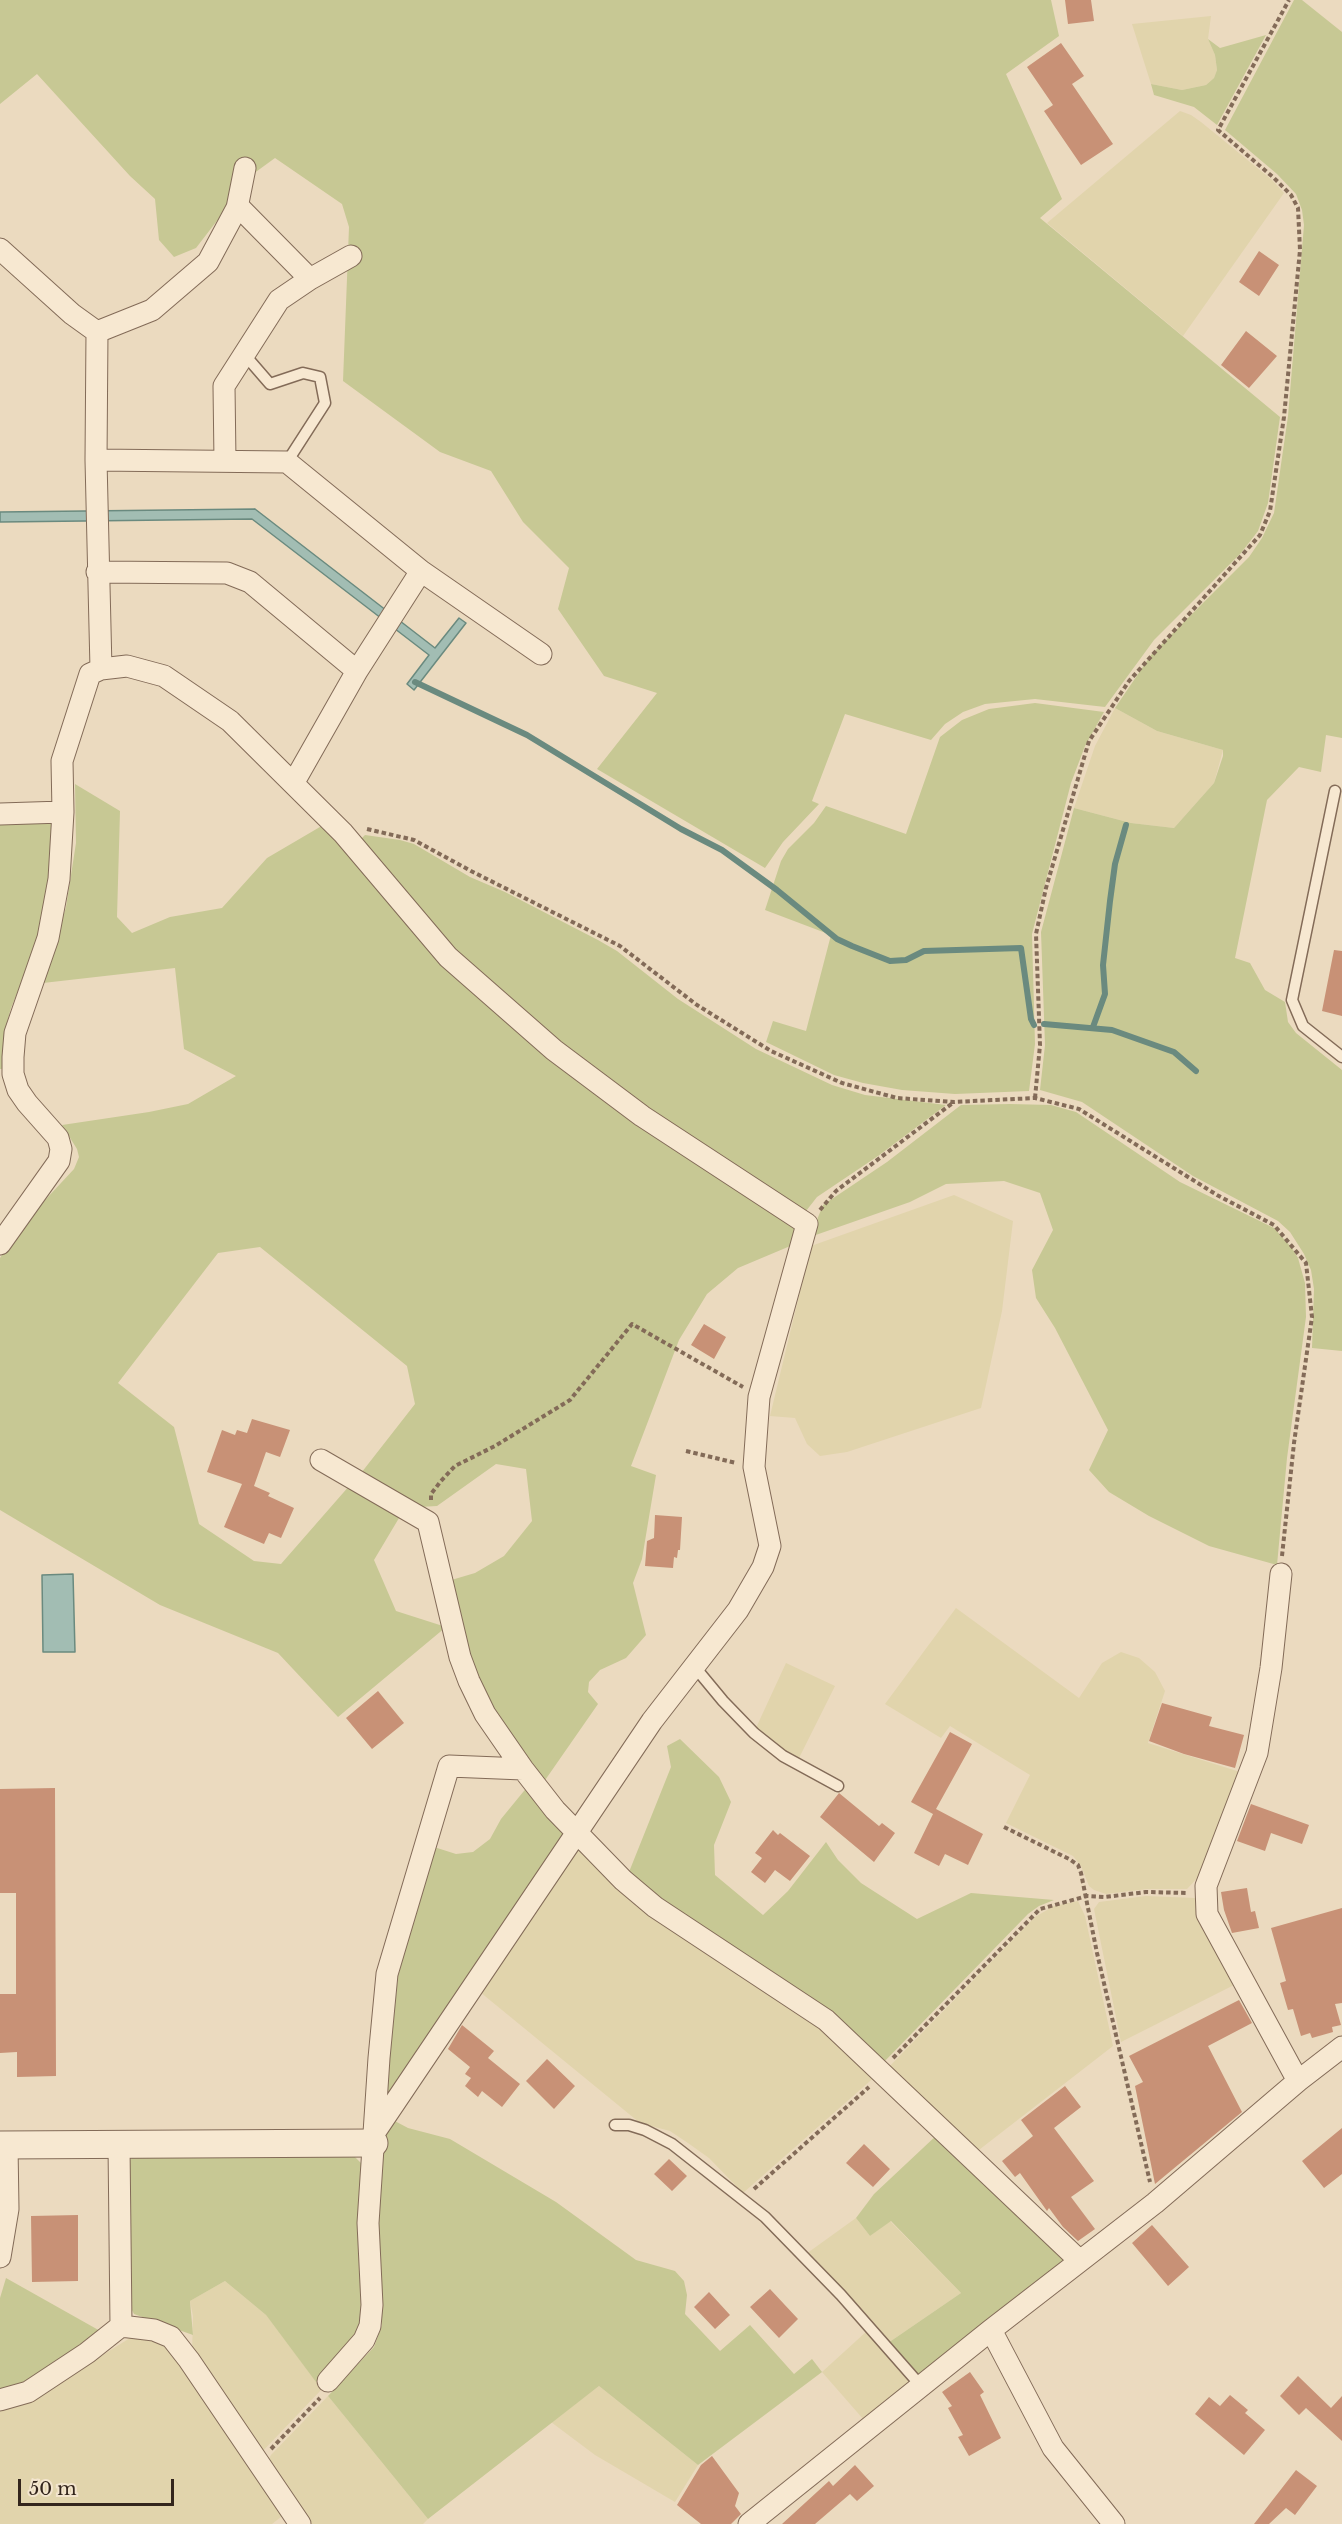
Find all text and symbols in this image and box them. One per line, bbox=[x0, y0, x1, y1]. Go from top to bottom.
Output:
scale bar bbox=[21, 2467, 177, 2505]
text: 50 m bbox=[29, 2478, 77, 2500]

